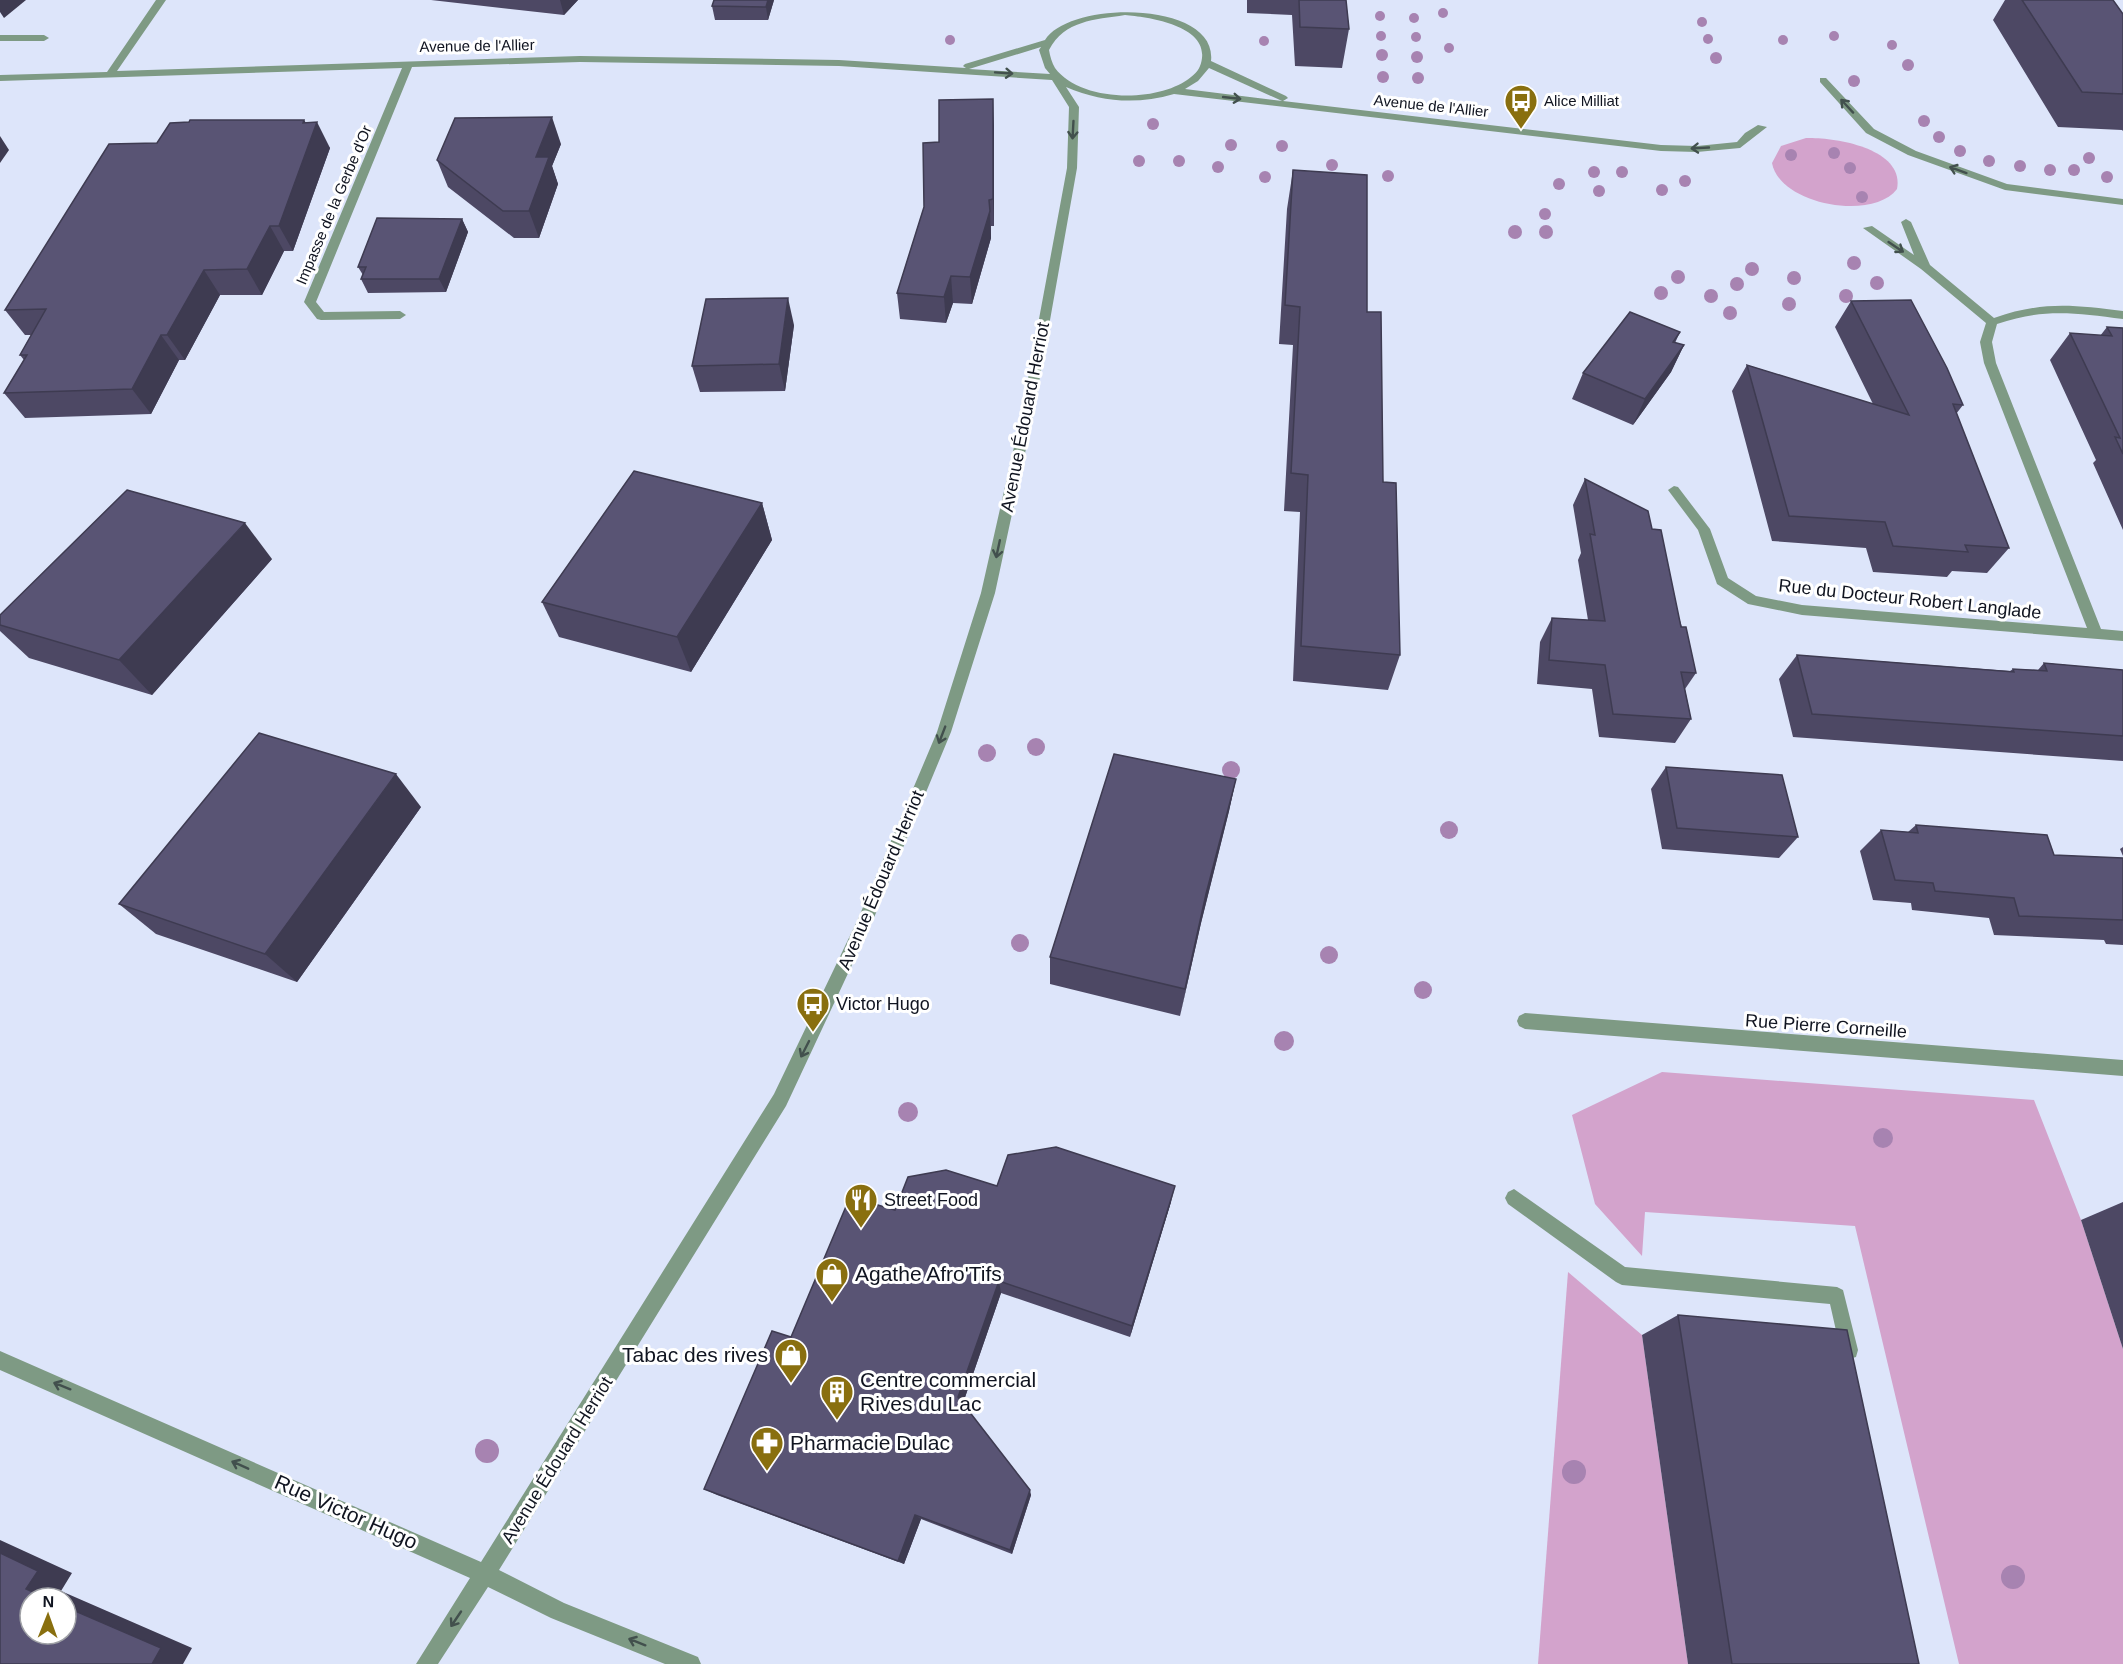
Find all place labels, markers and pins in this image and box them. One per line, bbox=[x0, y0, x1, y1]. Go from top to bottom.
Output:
bus stop icon: Alice Milliat bbox=[1503, 83, 1539, 130]
place label: Alice Milliat bbox=[1544, 92, 1620, 109]
bus stop icon: Victor Hugo bbox=[795, 986, 831, 1033]
place label: Victor Hugo bbox=[836, 994, 930, 1014]
restaurant icon: Street Food bbox=[843, 1182, 879, 1229]
place label: Street Food bbox=[884, 1190, 978, 1210]
shop icon: Agathe Afro'Tifs bbox=[814, 1256, 850, 1303]
place label: Agathe Afro'Tifs bbox=[855, 1262, 1002, 1285]
shop icon: Tabac des rives bbox=[773, 1337, 809, 1384]
place label: Tabac des rives bbox=[622, 1343, 768, 1366]
place label: Centre commercial Rives du Lac bbox=[860, 1368, 1036, 1415]
building icon: Centre commercial Rives du Lac bbox=[819, 1374, 855, 1421]
pharmacy icon: Pharmacie Dulac bbox=[749, 1425, 785, 1472]
place label: Pharmacie Dulac bbox=[790, 1431, 950, 1454]

